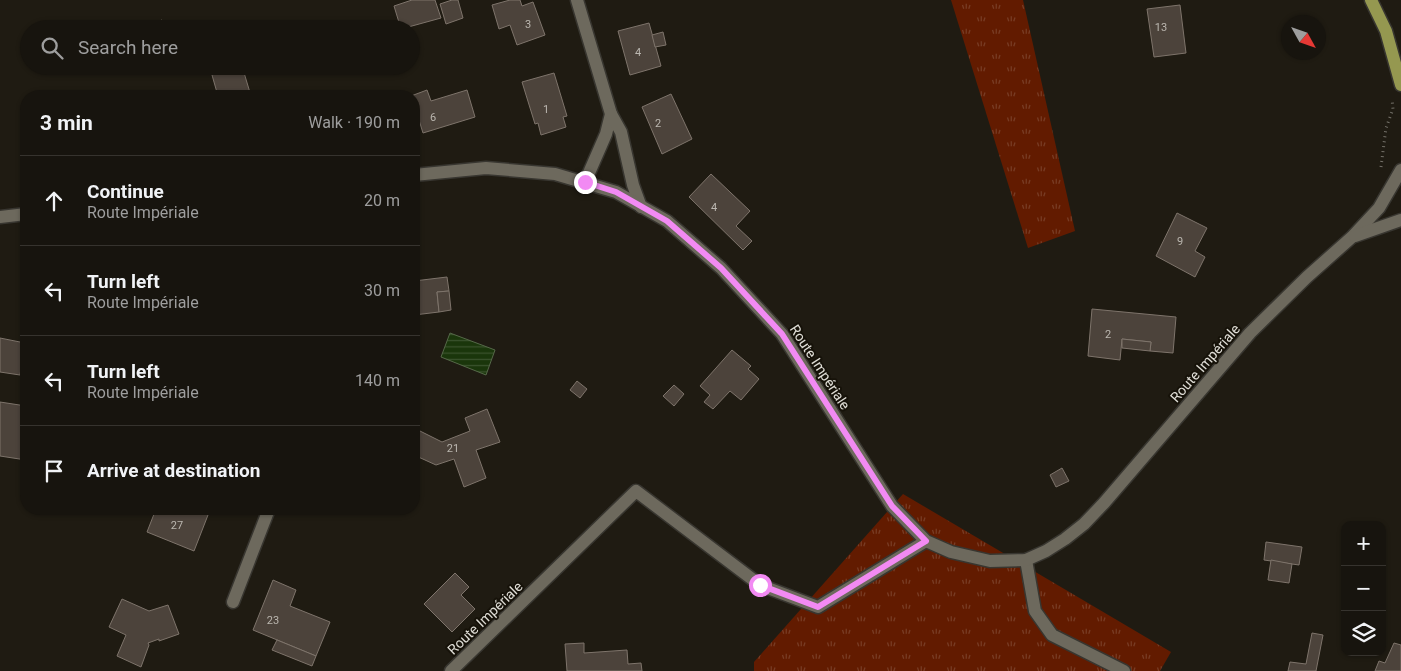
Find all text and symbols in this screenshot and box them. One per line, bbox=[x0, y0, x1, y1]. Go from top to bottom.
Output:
north arrow bbox=[1281, 15, 1326, 60]
house number: 3 bbox=[525, 18, 531, 31]
search box bbox=[20, 20, 420, 75]
house number: 13 bbox=[1155, 21, 1167, 34]
icon: search bbox=[38, 34, 66, 62]
text: Search here bbox=[78, 36, 178, 59]
house number: 4 bbox=[635, 46, 641, 59]
house number: 1 bbox=[543, 103, 549, 116]
text: 3 min bbox=[40, 111, 93, 135]
house number: 6 bbox=[430, 111, 436, 124]
text: Walk · 190 m bbox=[308, 113, 400, 132]
house number: 2 bbox=[655, 117, 661, 130]
route end bbox=[574, 171, 597, 194]
text: Continue bbox=[87, 180, 164, 203]
icon: ahead bbox=[40, 187, 68, 215]
text: 20 m bbox=[364, 191, 400, 210]
house number: 4 bbox=[711, 201, 717, 214]
text: Route Impériale bbox=[87, 203, 199, 222]
house number: 9 bbox=[1177, 235, 1183, 248]
text: Turn left bbox=[87, 270, 160, 293]
icon: left bbox=[40, 277, 68, 305]
text: 30 m bbox=[364, 281, 400, 300]
text: Route Impériale bbox=[87, 293, 199, 312]
street label: Route Impériale bbox=[1167, 321, 1243, 405]
street label: Route Impériale bbox=[787, 322, 853, 412]
house number: 2 bbox=[1105, 328, 1111, 341]
text: Turn left bbox=[87, 360, 160, 383]
icon: left bbox=[40, 367, 68, 395]
text: 140 m bbox=[355, 371, 400, 390]
text: Route Impériale bbox=[87, 383, 199, 402]
house number: 21 bbox=[447, 442, 459, 455]
icon: arrive bbox=[40, 457, 68, 485]
text: Arrive at destination bbox=[87, 459, 260, 482]
house number: 27 bbox=[171, 519, 183, 532]
map controls bbox=[1341, 521, 1386, 656]
button: + bbox=[1341, 521, 1386, 566]
button: − bbox=[1341, 566, 1386, 611]
route start bbox=[749, 574, 772, 597]
street label: Route Impériale bbox=[444, 578, 526, 658]
button: layers bbox=[1341, 611, 1386, 656]
house number: 23 bbox=[267, 614, 279, 627]

